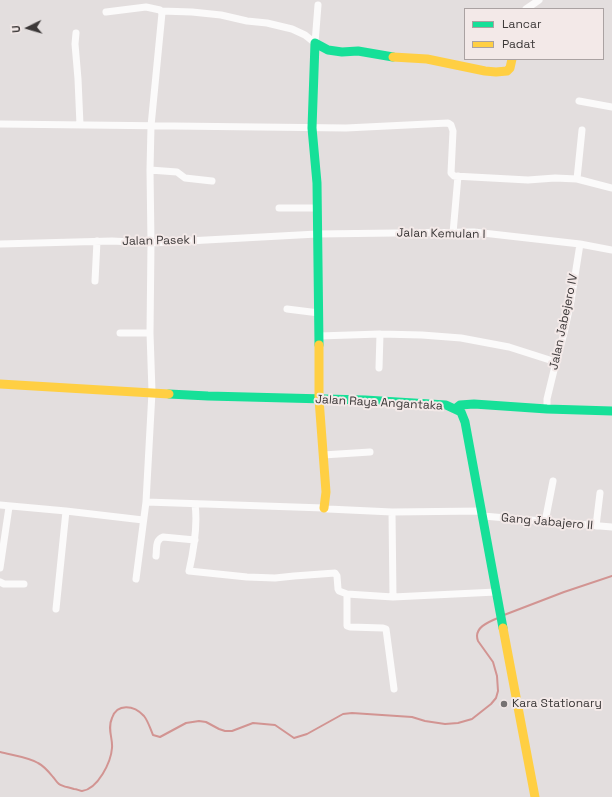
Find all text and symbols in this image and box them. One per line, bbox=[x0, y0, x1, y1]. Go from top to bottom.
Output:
north arrow bbox=[8, 8, 48, 48]
legend bbox=[464, 8, 604, 60]
text: Lancar bbox=[502, 16, 541, 32]
text: U bbox=[9, 25, 23, 33]
text: Padat bbox=[502, 36, 536, 52]
street label: Jalan Kemulan I bbox=[396, 226, 486, 242]
street label: Jalan Pasek I bbox=[122, 233, 196, 249]
street label: Jalan Jabejero IV bbox=[547, 273, 581, 371]
street label: Jalan Raya Angantaka bbox=[315, 392, 443, 414]
street label: Gang Jabajero II bbox=[501, 511, 593, 533]
place label: Kara Stationary bbox=[512, 697, 602, 711]
marker: Kara Stationary bbox=[499, 699, 509, 709]

